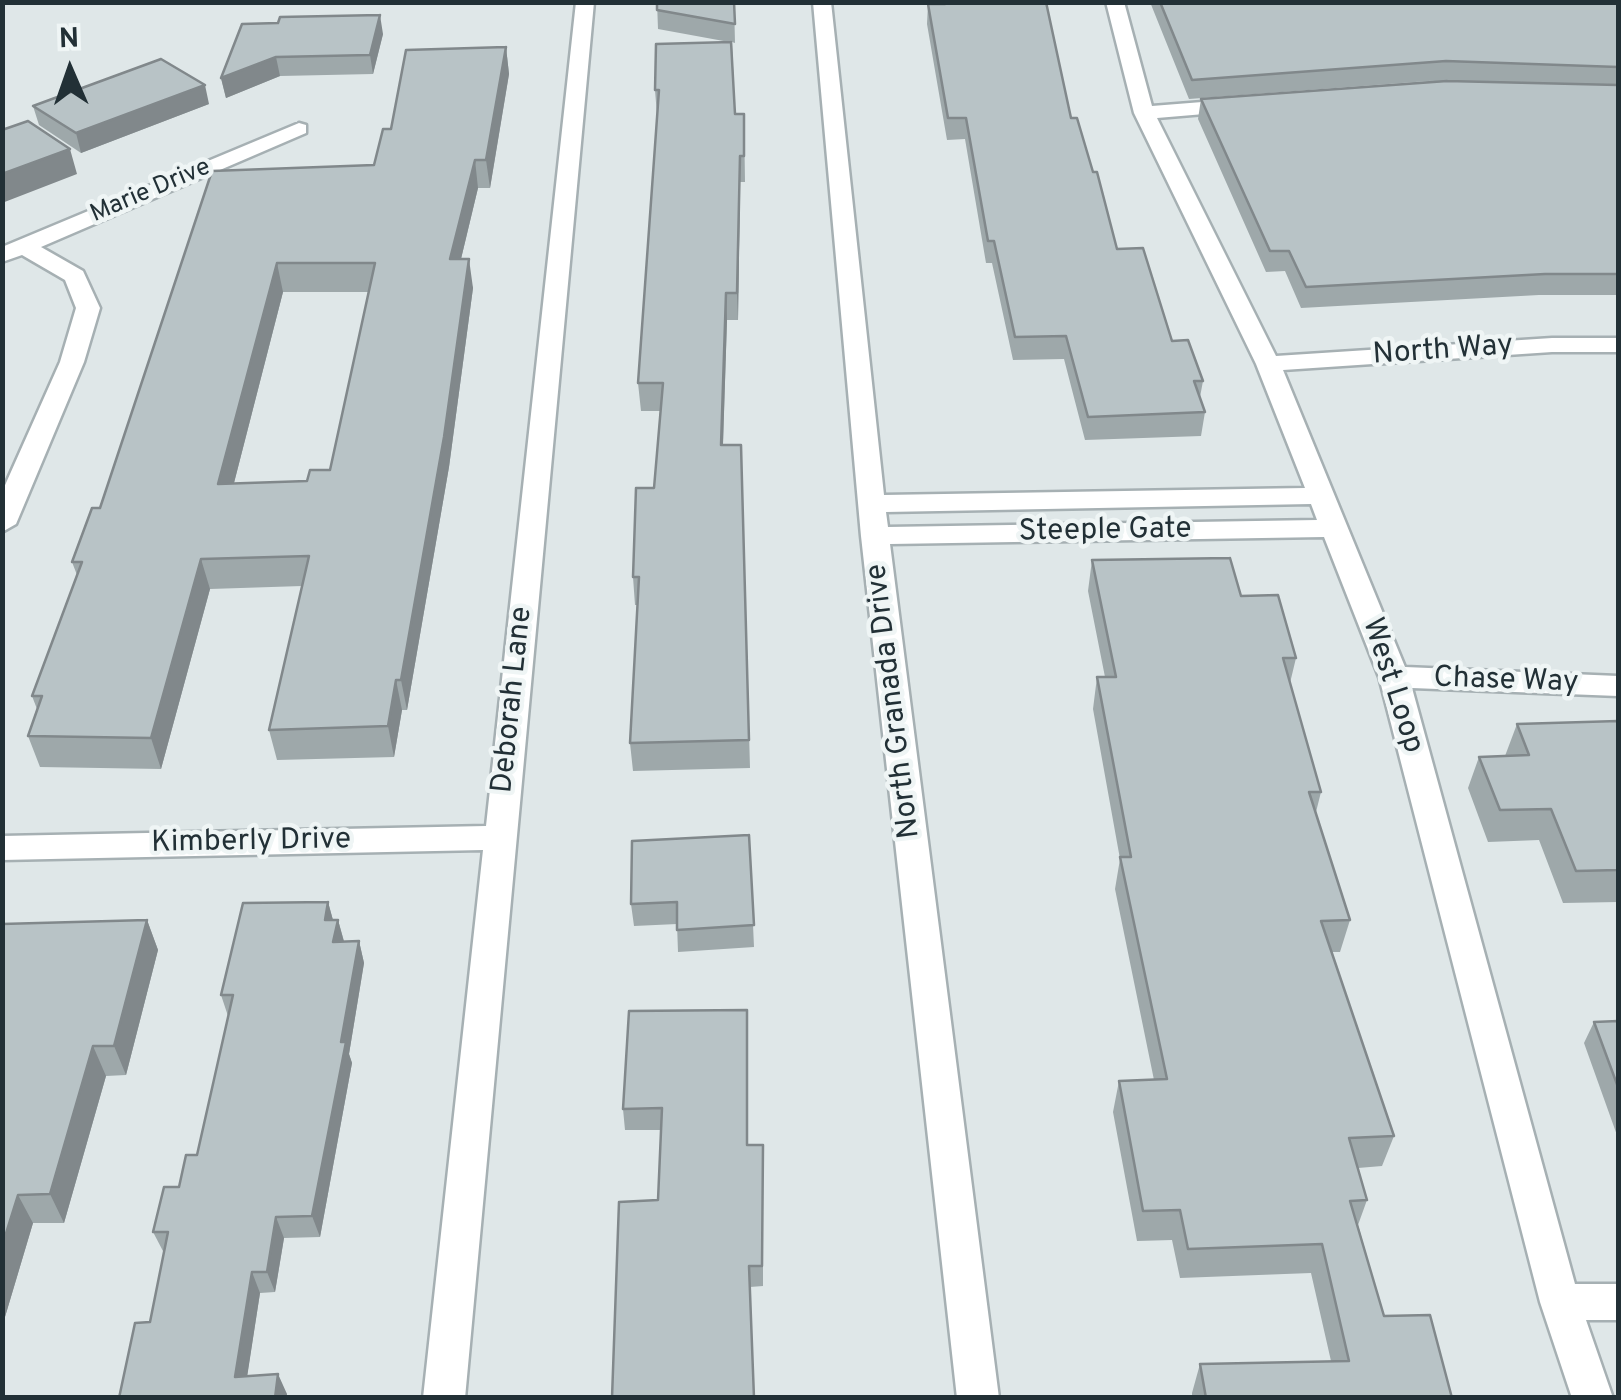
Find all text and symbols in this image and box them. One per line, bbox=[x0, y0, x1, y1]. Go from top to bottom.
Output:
north arrow bbox=[20, 20, 120, 120]
text: N bbox=[58, 22, 80, 58]
street label: Marie Drive bbox=[87, 153, 215, 231]
street label: North Way bbox=[1372, 329, 1514, 375]
street label: Steeple Gate bbox=[1018, 512, 1192, 552]
street label: North Granada Drive bbox=[860, 562, 930, 840]
street label: Deborah Lane bbox=[486, 605, 542, 795]
street label: West Loop bbox=[1352, 614, 1430, 758]
street label: Chase Way bbox=[1433, 661, 1579, 703]
street label: Kimberly Drive bbox=[151, 823, 351, 863]

